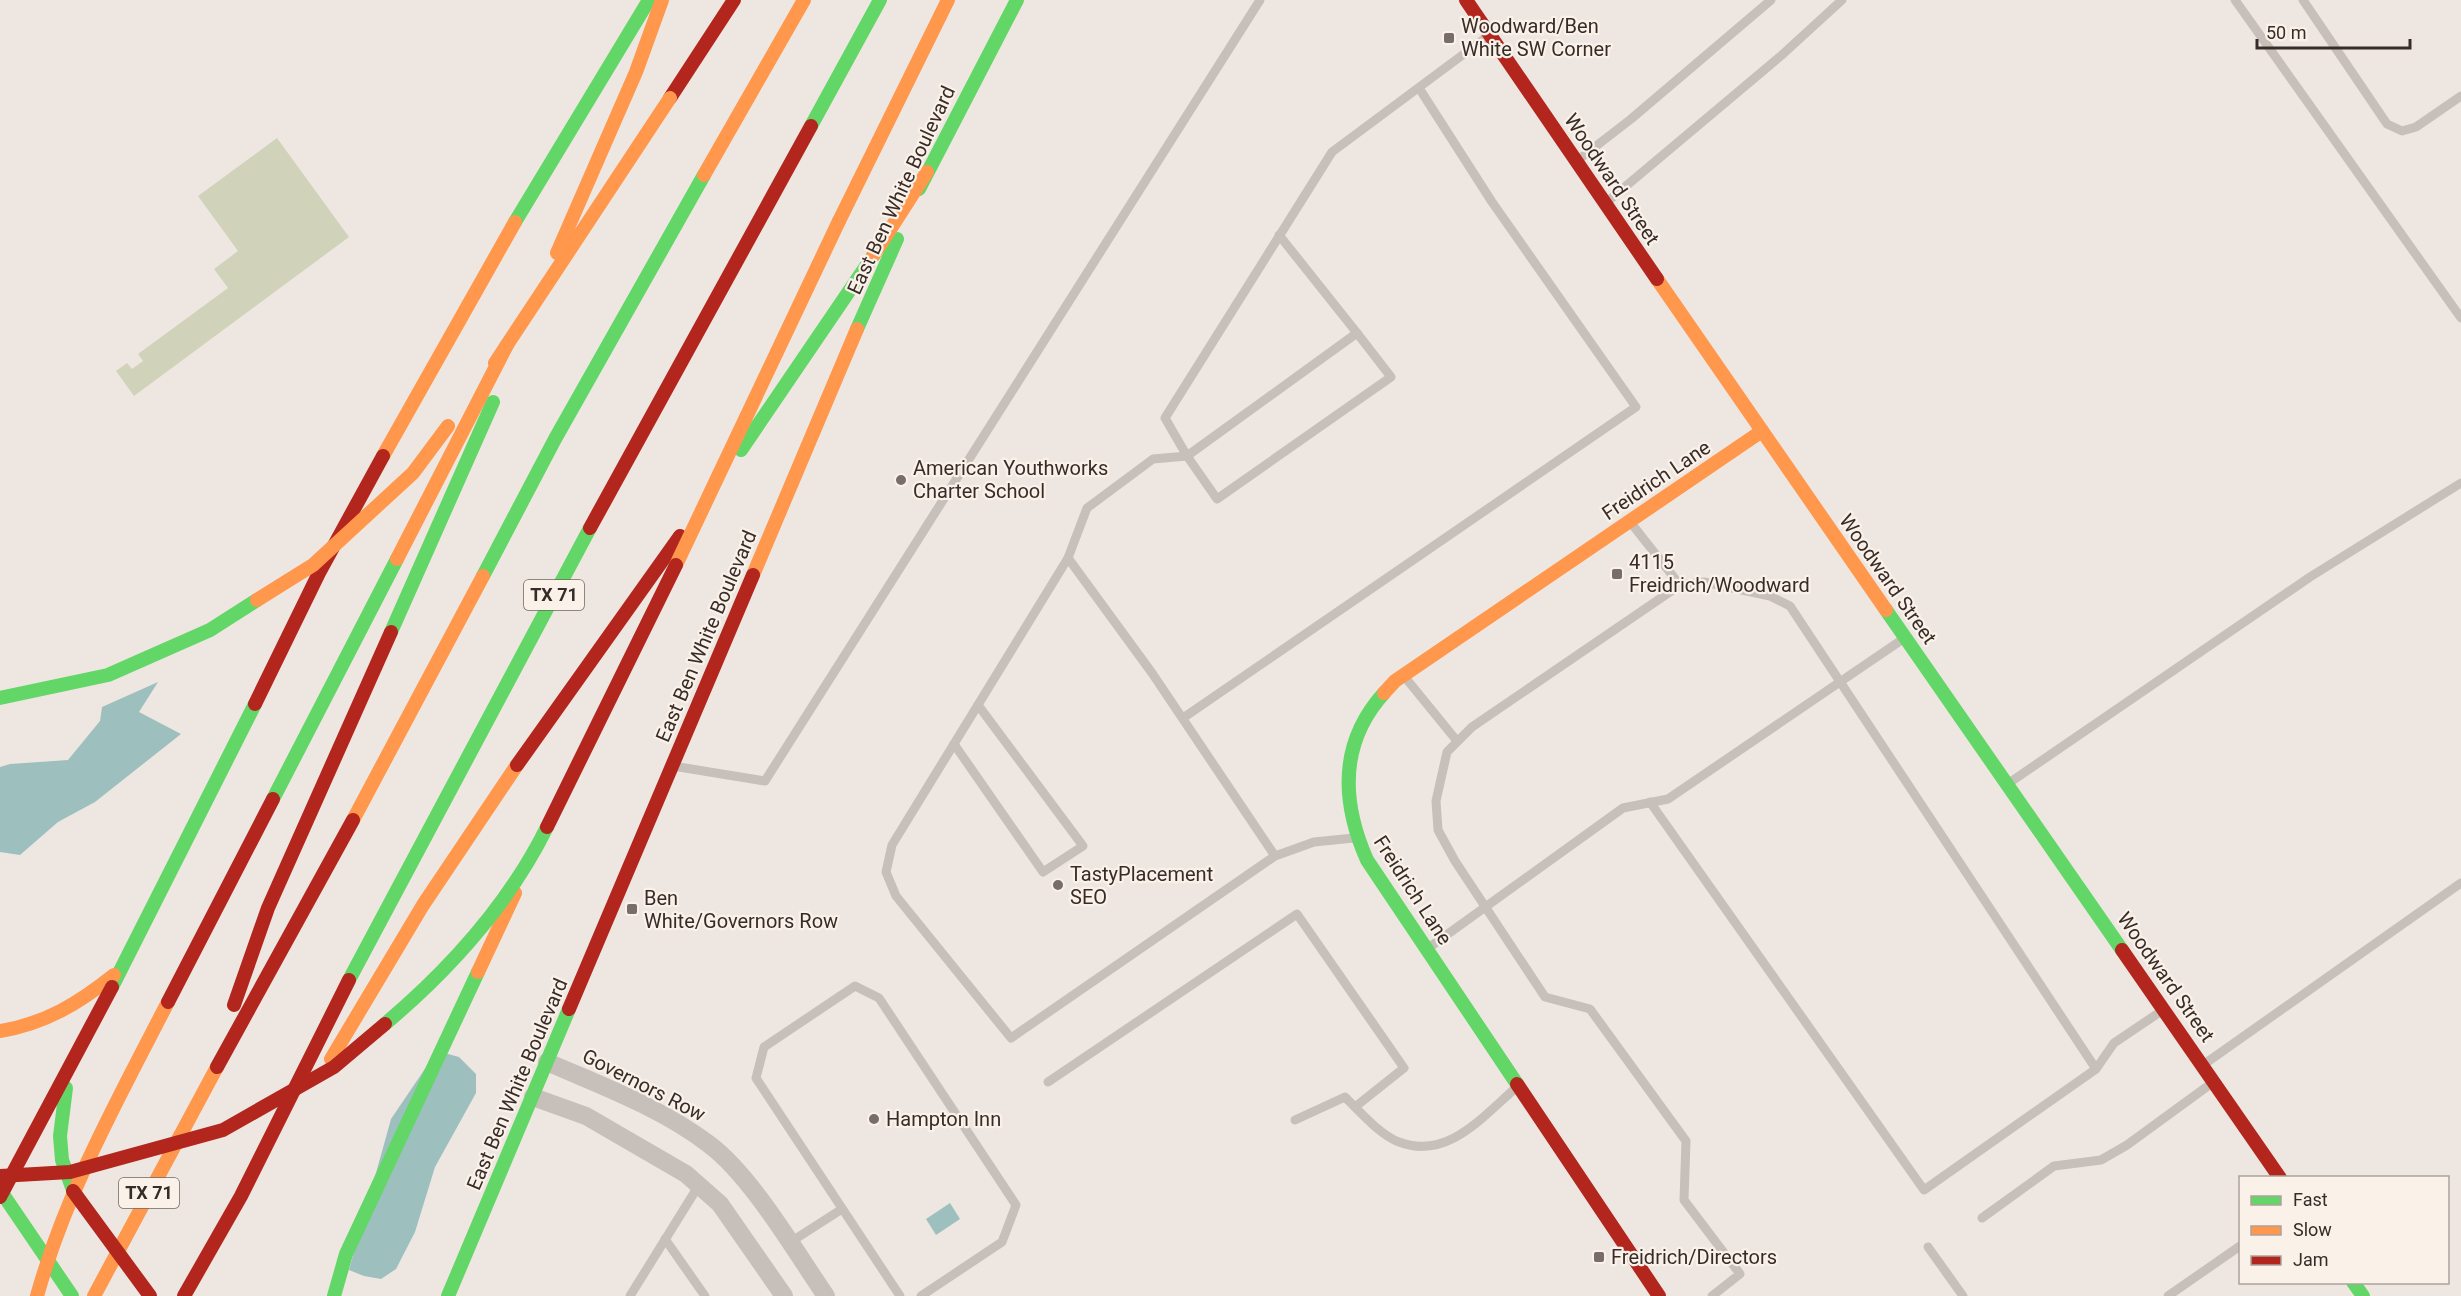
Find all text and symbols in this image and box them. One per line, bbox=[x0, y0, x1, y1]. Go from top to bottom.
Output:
scale bar bbox=[2257, 12, 2410, 50]
place label: Woodward/Ben White SW Corner bbox=[1461, 14, 1611, 61]
text: 50 m bbox=[2266, 22, 2306, 43]
marker: Woodward/Ben White SW Corner bbox=[1442, 31, 1456, 45]
street label: East Ben White Boulevard bbox=[842, 82, 960, 298]
street label: Woodward Street bbox=[1559, 109, 1665, 249]
street label: Freidrich Lane bbox=[1597, 435, 1715, 525]
place label: American Youthworks Charter School bbox=[913, 456, 1108, 503]
marker: American Youthworks Charter School bbox=[894, 473, 908, 487]
street label: Woodward Street bbox=[1834, 509, 1942, 649]
street label: East Ben White Boulevard bbox=[651, 527, 761, 745]
place label: 4115 Freidrich/Woodward bbox=[1629, 550, 1810, 597]
marker: 4115 Freidrich/Woodward bbox=[1610, 567, 1624, 581]
road number: TX 71 bbox=[524, 580, 584, 610]
street label: Freidrich Lane bbox=[1369, 831, 1457, 949]
place label: TastyPlacement SEO bbox=[1070, 862, 1213, 909]
marker: TastyPlacement SEO bbox=[1051, 878, 1065, 892]
place label: Ben White/Governors Row bbox=[644, 886, 838, 933]
marker: Ben White/Governors Row bbox=[625, 902, 639, 916]
street label: Woodward Street bbox=[2112, 907, 2220, 1047]
street label: East Ben White Boulevard bbox=[462, 975, 572, 1193]
street label: Governors Row bbox=[578, 1044, 710, 1126]
place label: Hampton Inn bbox=[886, 1107, 1001, 1131]
marker: Hampton Inn bbox=[867, 1112, 881, 1126]
legend bbox=[2239, 1176, 2449, 1284]
road number: TX 71 bbox=[119, 1178, 179, 1208]
text: Fast bbox=[2293, 1189, 2328, 1210]
text: Slow bbox=[2293, 1219, 2332, 1240]
place label: Freidrich/Directors bbox=[1611, 1245, 1777, 1269]
text: Jam bbox=[2293, 1249, 2329, 1270]
marker: Freidrich/Directors bbox=[1592, 1250, 1606, 1264]

